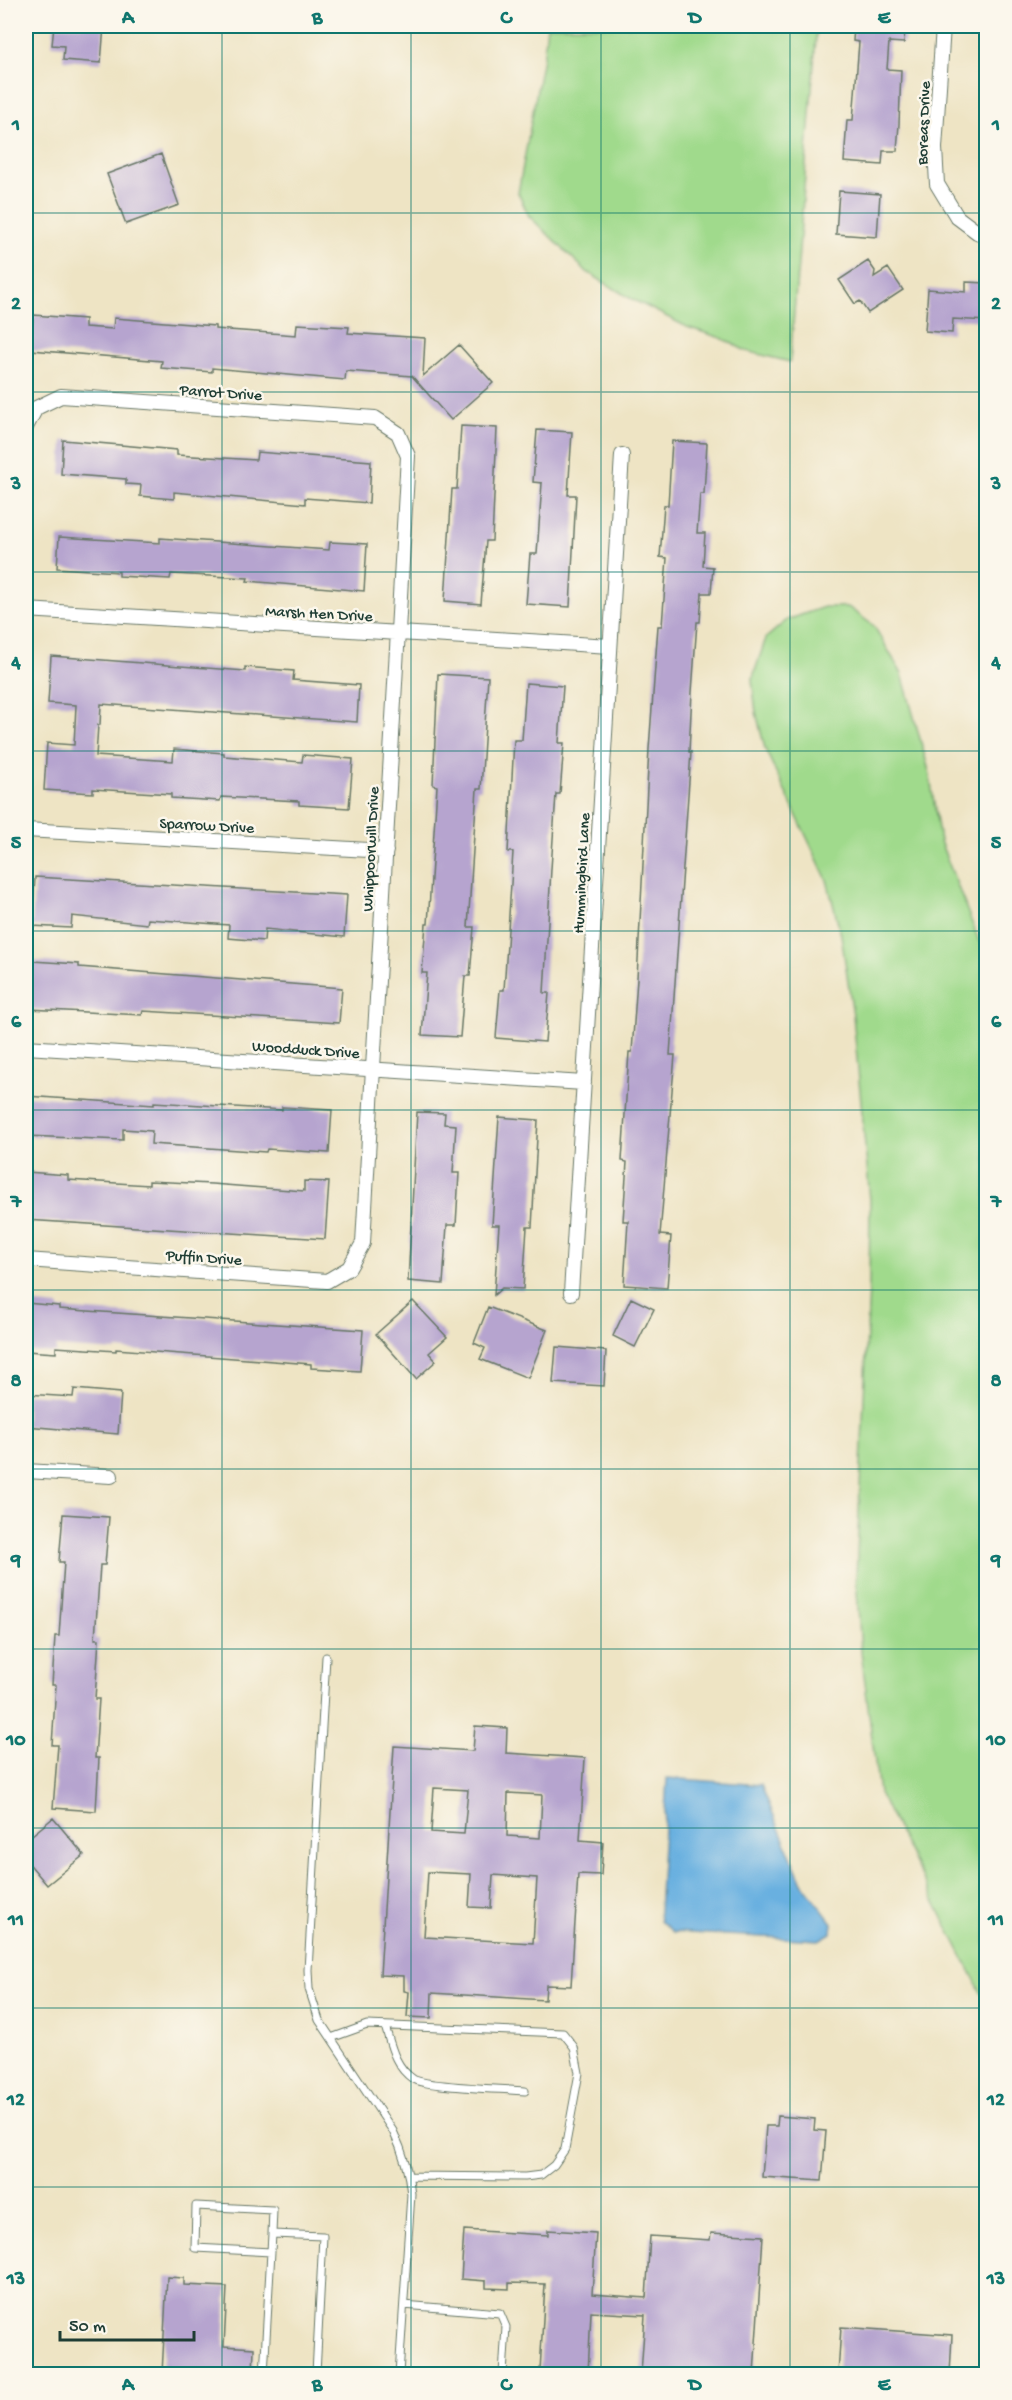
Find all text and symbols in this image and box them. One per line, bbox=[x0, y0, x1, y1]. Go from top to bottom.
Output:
text: A bbox=[121, 8, 136, 31]
text: B bbox=[311, 8, 323, 31]
text: C bbox=[500, 8, 514, 31]
text: D bbox=[686, 8, 702, 31]
text: E bbox=[878, 8, 892, 31]
street label: Boreas Drive bbox=[915, 80, 936, 166]
text: 1 bbox=[11, 115, 20, 138]
text: 1 bbox=[991, 115, 1000, 138]
text: 2 bbox=[11, 294, 21, 317]
text: 2 bbox=[991, 294, 1001, 317]
street label: Parrot Drive bbox=[178, 382, 263, 407]
text: 3 bbox=[10, 474, 21, 497]
text: 3 bbox=[990, 474, 1001, 497]
street label: Marsh Hen Drive bbox=[265, 603, 374, 628]
text: 4 bbox=[10, 653, 21, 676]
text: 4 bbox=[990, 653, 1001, 676]
street label: Whippoorwill Drive bbox=[360, 785, 385, 912]
street label: Hummingbird Lane bbox=[571, 812, 596, 934]
street label: Sparrow Drive bbox=[159, 816, 255, 840]
text: 5 bbox=[11, 833, 22, 856]
text: 5 bbox=[991, 833, 1002, 856]
text: 6 bbox=[11, 1012, 22, 1035]
text: 6 bbox=[991, 1012, 1002, 1035]
street label: Woodduck Drive bbox=[251, 1038, 361, 1065]
text: 7 bbox=[10, 1192, 23, 1215]
text: 7 bbox=[990, 1192, 1003, 1215]
street label: Puffin Drive bbox=[164, 1247, 243, 1272]
text: 8 bbox=[11, 1371, 22, 1394]
text: 8 bbox=[991, 1371, 1002, 1394]
text: 9 bbox=[10, 1551, 21, 1574]
text: 9 bbox=[990, 1551, 1001, 1574]
text: 10 bbox=[5, 1730, 26, 1753]
text: 10 bbox=[985, 1730, 1006, 1753]
text: 11 bbox=[7, 1910, 24, 1933]
text: 11 bbox=[987, 1910, 1004, 1933]
text: 12 bbox=[6, 2090, 25, 2113]
text: 12 bbox=[986, 2090, 1005, 2113]
text: 13 bbox=[6, 2269, 25, 2292]
text: 13 bbox=[986, 2269, 1005, 2292]
scale bar bbox=[60, 2304, 194, 2342]
text: 50 m bbox=[69, 2317, 106, 2338]
text: A bbox=[121, 2375, 136, 2398]
text: B bbox=[311, 2375, 323, 2398]
text: C bbox=[500, 2375, 514, 2398]
text: D bbox=[686, 2375, 702, 2398]
text: E bbox=[878, 2375, 892, 2398]

